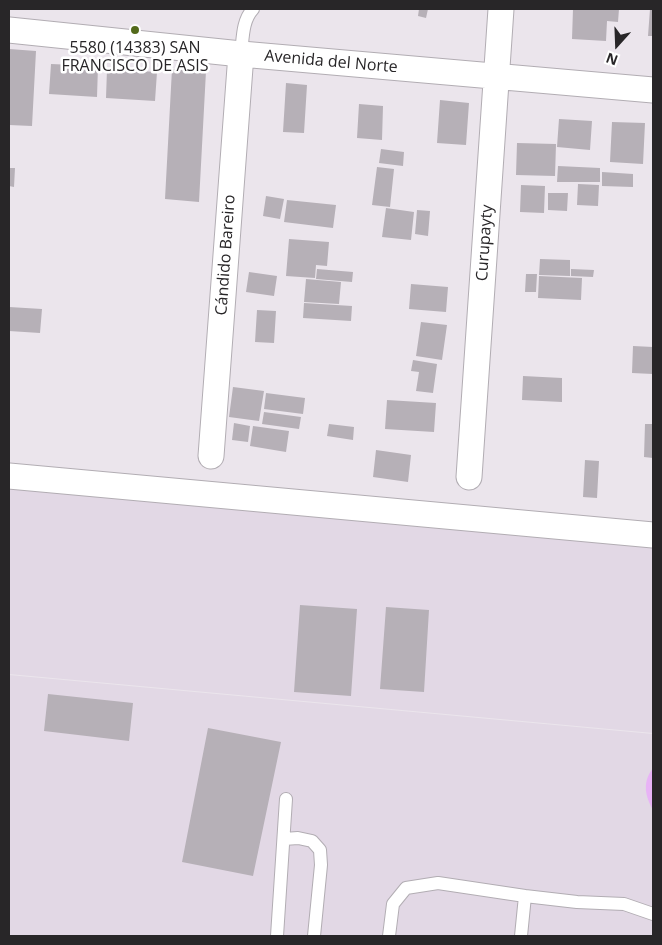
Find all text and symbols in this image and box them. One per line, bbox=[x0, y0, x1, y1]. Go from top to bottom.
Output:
north arrow bbox=[592, 20, 642, 70]
marker: 5580 (14383) SAN FRANCISCO DE ASIS bbox=[129, 24, 141, 36]
place label: 5580 (14383) SAN FRANCISCO DE ASIS bbox=[61, 38, 209, 76]
street label: Avenida del Norte bbox=[264, 47, 398, 77]
text: N bbox=[603, 49, 620, 70]
street label: Cándido Bareiro bbox=[212, 194, 240, 316]
street label: Curupayty bbox=[473, 204, 497, 282]

